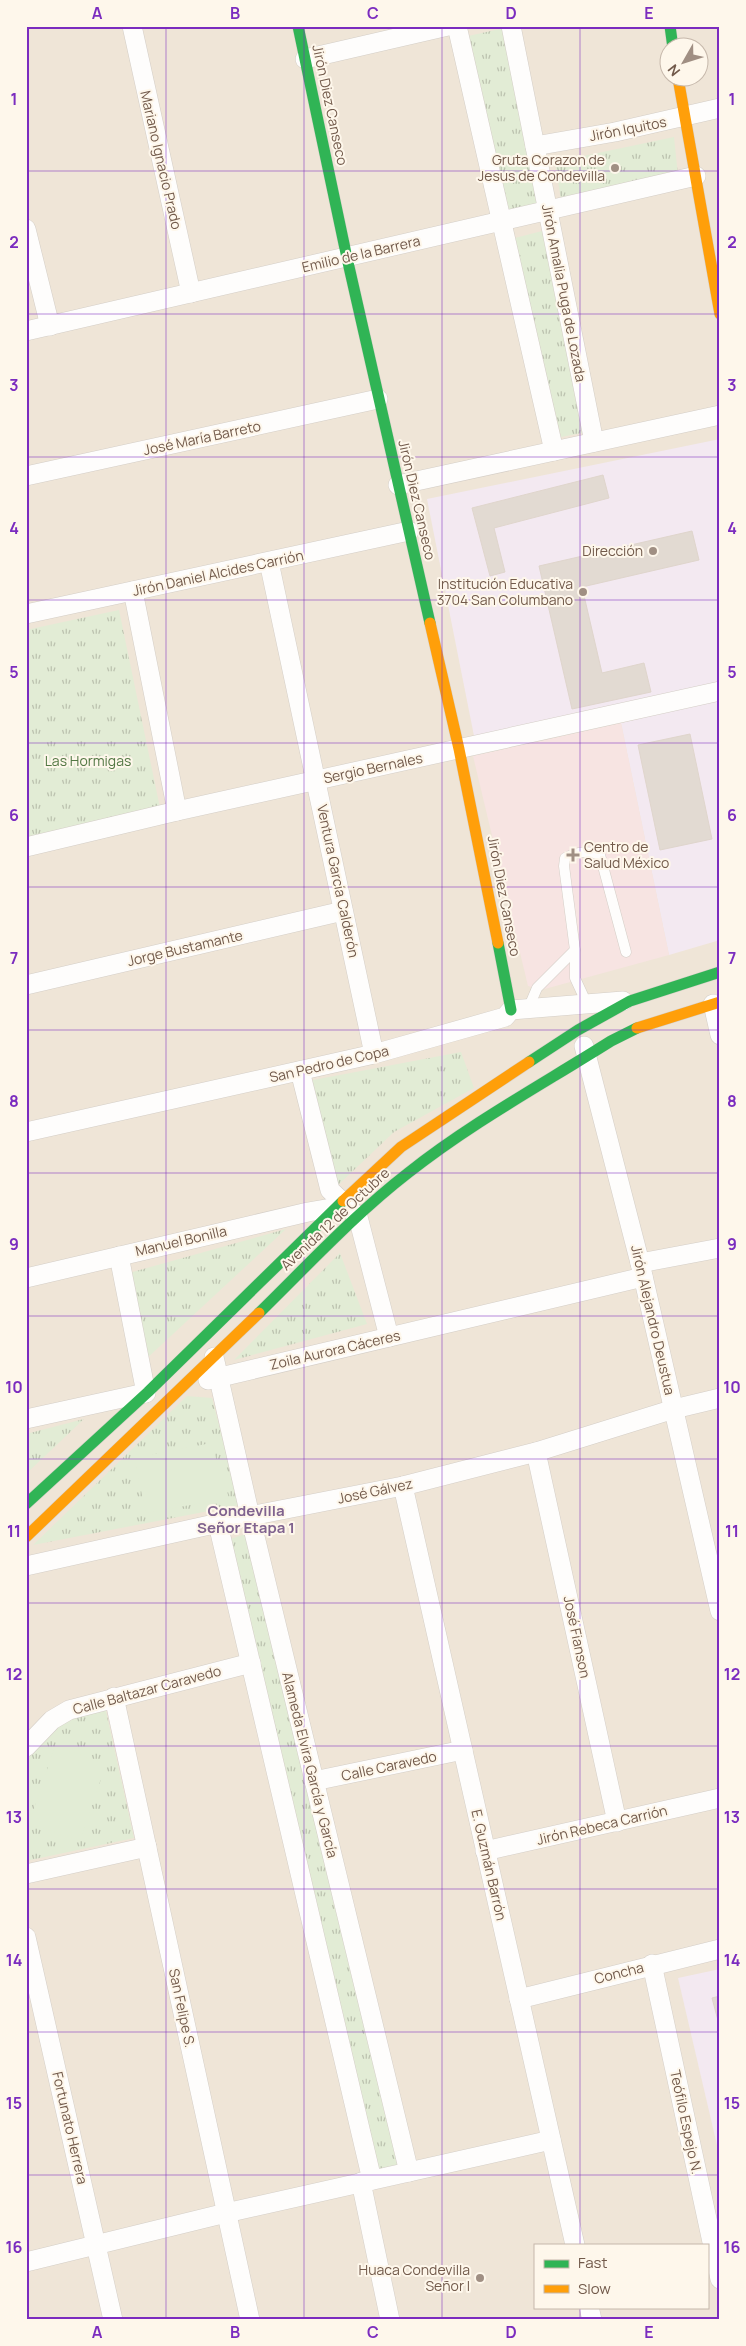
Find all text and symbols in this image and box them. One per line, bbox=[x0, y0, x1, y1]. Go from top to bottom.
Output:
text: A bbox=[92, 2, 103, 24]
text: B bbox=[230, 2, 240, 24]
text: C bbox=[367, 2, 379, 24]
text: D bbox=[505, 2, 517, 24]
text: E bbox=[644, 2, 654, 24]
north arrow bbox=[658, 38, 708, 88]
street label: Jirón Diez Canseco bbox=[308, 43, 353, 167]
text: N bbox=[663, 61, 684, 80]
text: 1 bbox=[10, 88, 18, 110]
text: 1 bbox=[728, 88, 736, 110]
street label: Mariano Ignacio Prado bbox=[136, 89, 187, 231]
street label: Jirón Iquitos bbox=[588, 112, 668, 145]
place label: Gruta Corazon de Jesus de Condevilla bbox=[478, 150, 605, 185]
marker: Gruta Corazon de Jesus de Condevilla bbox=[609, 162, 621, 174]
street label: Jirón Amalia Puga de Lozada bbox=[538, 202, 591, 383]
text: 2 bbox=[9, 231, 19, 253]
street label: Emilio de la Barrera bbox=[300, 231, 422, 276]
text: 2 bbox=[727, 231, 737, 253]
text: 3 bbox=[9, 374, 19, 396]
text: 3 bbox=[727, 374, 737, 396]
street label: José María Barreto bbox=[141, 416, 262, 459]
street label: Jirón Diez Canseco bbox=[394, 438, 441, 562]
text: 4 bbox=[9, 517, 19, 539]
text: 4 bbox=[727, 517, 737, 539]
place label: Dirección bbox=[582, 541, 643, 560]
street label: Jirón Daniel Alcides Carrión bbox=[131, 545, 305, 600]
marker: Dirección bbox=[647, 545, 659, 557]
place label: Institución Educativa 3704 San Columbano bbox=[437, 574, 573, 609]
marker: Institución Educativa 3704 San Columbano bbox=[577, 586, 589, 598]
text: 5 bbox=[9, 661, 19, 683]
text: 5 bbox=[727, 661, 737, 683]
street label: Sergio Bernales bbox=[322, 748, 424, 787]
park label: Las Hormigas bbox=[45, 751, 131, 770]
street label: Ventura García Calderón bbox=[313, 803, 364, 959]
text: 6 bbox=[9, 804, 19, 826]
text: 6 bbox=[727, 804, 737, 826]
street label: Jirón Diez Canseco bbox=[483, 834, 526, 958]
place label: Centro de Salud México bbox=[584, 837, 669, 872]
marker: Centro de Salud México bbox=[566, 848, 580, 862]
street label: Jorge Bustamante bbox=[125, 925, 244, 970]
text: 7 bbox=[10, 947, 18, 969]
text: 7 bbox=[728, 947, 736, 969]
street label: San Pedro de Copa bbox=[267, 1041, 390, 1086]
text: 8 bbox=[9, 1090, 19, 1112]
text: 8 bbox=[727, 1090, 737, 1112]
street label: Avenida 12 de Octubre bbox=[276, 1163, 393, 1274]
street label: Manuel Bonilla bbox=[133, 1221, 228, 1260]
text: 9 bbox=[9, 1233, 19, 1255]
text: 9 bbox=[727, 1233, 737, 1255]
street label: Jirón Alejandro Deustua bbox=[627, 1243, 680, 1397]
street label: Zoila Aurora Cáceres bbox=[268, 1325, 402, 1374]
text: 10 bbox=[5, 1376, 23, 1398]
text: 10 bbox=[723, 1376, 741, 1398]
street label: José Gálvez bbox=[336, 1473, 414, 1508]
district label: Condevilla Señor Etapa 1 bbox=[197, 1500, 295, 1538]
text: 11 bbox=[7, 1520, 21, 1542]
text: 11 bbox=[725, 1520, 739, 1542]
street label: José Fianson bbox=[560, 1594, 595, 1680]
street label: Calle Baltazar Caravedo bbox=[71, 1661, 223, 1718]
text: 12 bbox=[6, 1663, 22, 1685]
text: 12 bbox=[724, 1663, 740, 1685]
street label: Alameda Elvira García y García bbox=[278, 1670, 343, 1860]
street label: Calle Caravedo bbox=[339, 1746, 438, 1785]
street label: Jirón Rebeca Carrión bbox=[535, 1800, 669, 1849]
text: 13 bbox=[6, 1806, 22, 1828]
text: 13 bbox=[724, 1806, 740, 1828]
street label: E. Guzmán Barrón bbox=[467, 1807, 512, 1922]
text: 14 bbox=[6, 1949, 22, 1971]
text: 14 bbox=[724, 1949, 740, 1971]
street label: Concha bbox=[592, 1957, 646, 1988]
street label: San Felipe S. bbox=[165, 1967, 200, 2049]
street label: Teófilo Espejo N. bbox=[666, 2068, 707, 2176]
street label: Fortunato Herrera bbox=[48, 2070, 93, 2186]
text: 15 bbox=[6, 2092, 22, 2114]
text: 15 bbox=[724, 2092, 740, 2114]
text: 16 bbox=[6, 2236, 23, 2258]
text: 16 bbox=[724, 2236, 741, 2258]
legend bbox=[534, 2244, 708, 2308]
text: Fast bbox=[578, 2252, 607, 2273]
place label: Huaca Condevilla Señor I bbox=[359, 2260, 470, 2295]
marker: Huaca Condevilla Señor I bbox=[474, 2272, 486, 2284]
text: Slow bbox=[578, 2278, 611, 2299]
text: A bbox=[92, 2321, 103, 2343]
text: B bbox=[230, 2321, 240, 2343]
text: C bbox=[367, 2321, 379, 2343]
text: D bbox=[505, 2321, 517, 2343]
text: E bbox=[644, 2321, 654, 2343]

